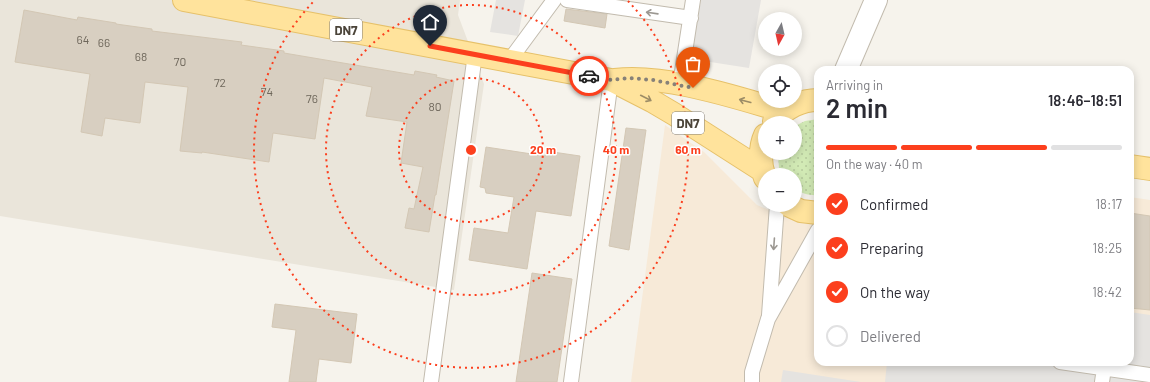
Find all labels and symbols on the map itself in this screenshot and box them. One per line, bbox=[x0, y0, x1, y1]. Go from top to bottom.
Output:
pin bbox=[413, 5, 447, 46]
one-way arrow bbox=[646, 9, 659, 17]
north arrow bbox=[758, 12, 802, 56]
road number: DN7 bbox=[330, 19, 362, 41]
house number: 64 bbox=[77, 32, 89, 46]
house number: 66 bbox=[98, 35, 110, 49]
pin bbox=[676, 47, 710, 88]
house number: 68 bbox=[135, 49, 147, 63]
house number: 70 bbox=[174, 54, 186, 68]
courier bbox=[569, 56, 609, 96]
house number: 72 bbox=[214, 75, 226, 89]
house number: 74 bbox=[261, 84, 273, 98]
house number: 76 bbox=[306, 91, 318, 105]
one-way arrow bbox=[640, 95, 652, 102]
one-way arrow bbox=[739, 97, 752, 104]
house number: 80 bbox=[428, 99, 442, 113]
road number: DN7 bbox=[672, 112, 704, 134]
text: 20 m bbox=[530, 142, 556, 156]
text: 40 m bbox=[603, 142, 629, 156]
text: 60 m bbox=[675, 142, 701, 156]
centre of rings bbox=[464, 143, 478, 157]
one-way arrow bbox=[770, 237, 778, 250]

